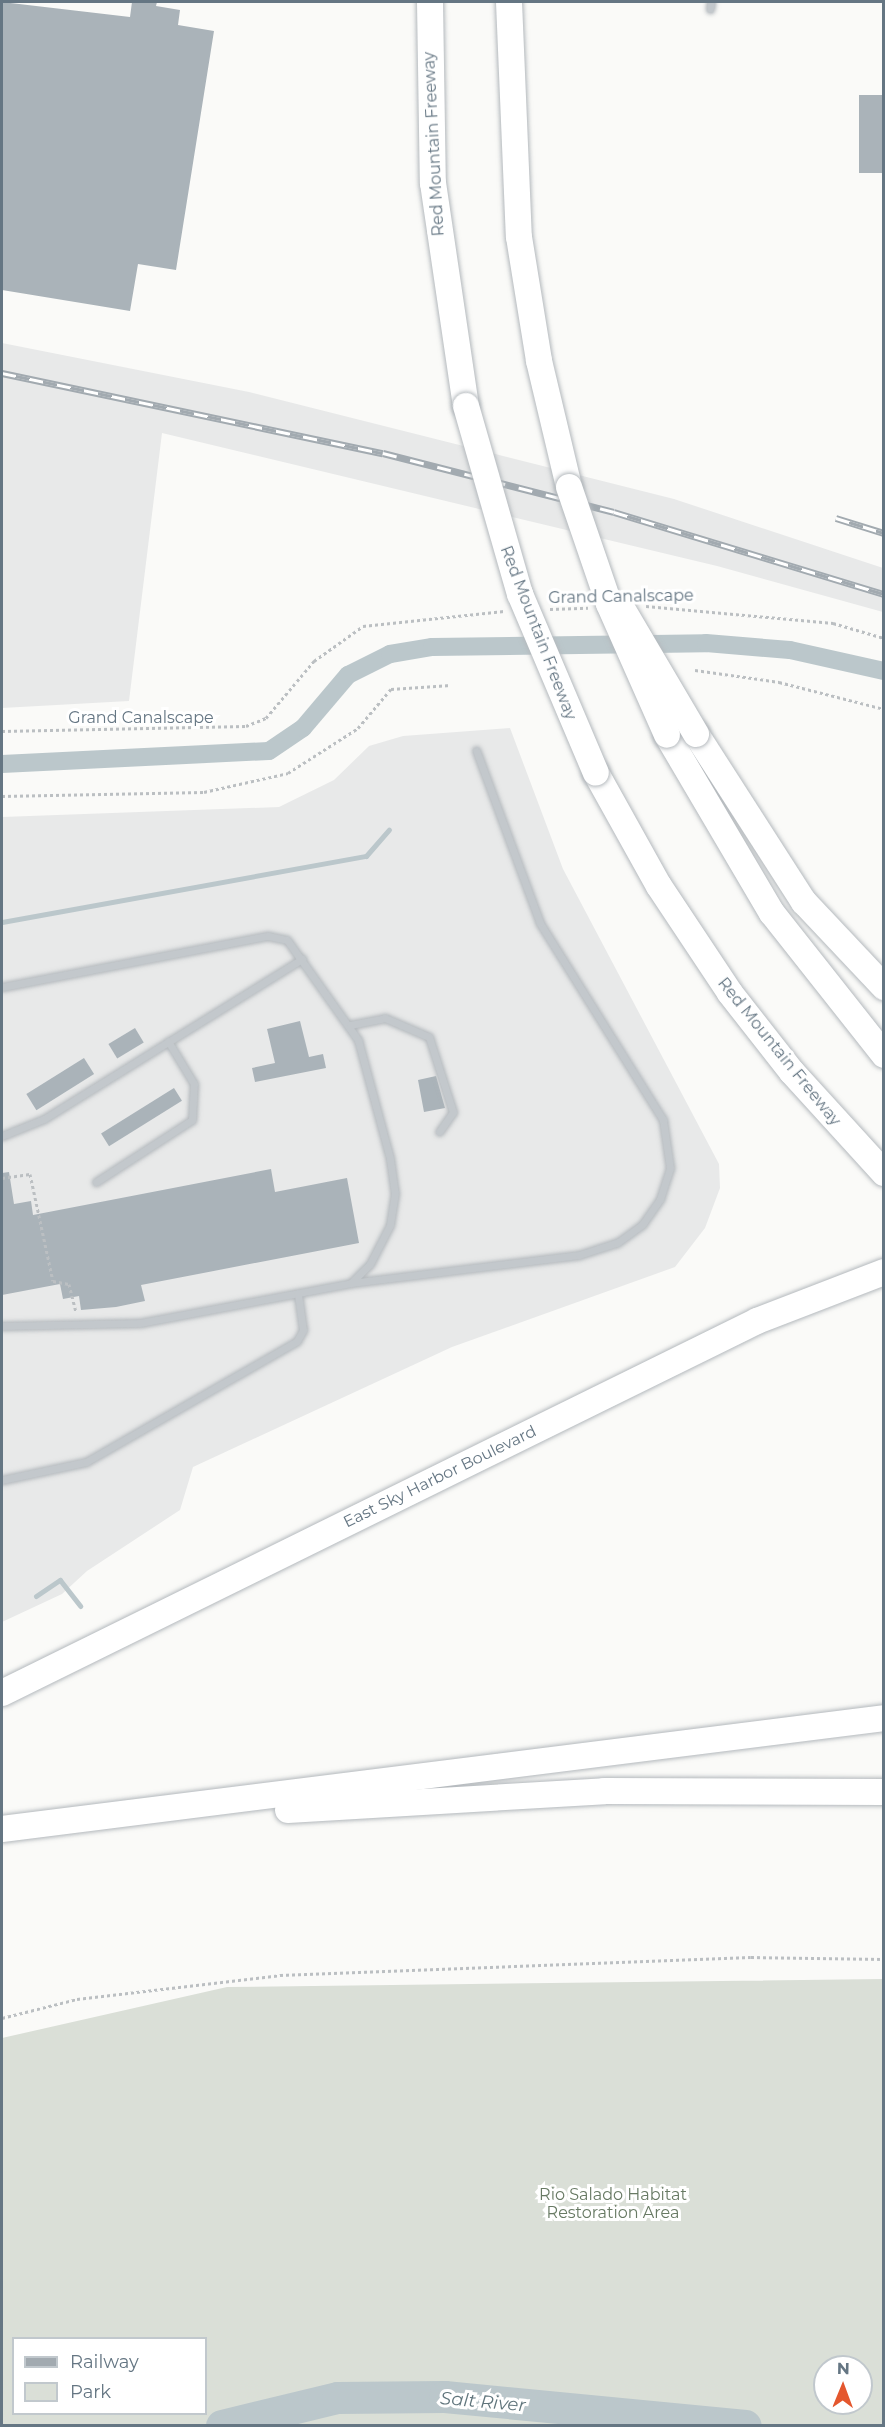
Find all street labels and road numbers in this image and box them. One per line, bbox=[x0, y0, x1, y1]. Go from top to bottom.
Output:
street label: Red Mountain Freeway bbox=[420, 51, 448, 237]
street label: Red Mountain Freeway bbox=[496, 543, 580, 723]
street label: Grand Canalscape bbox=[548, 586, 694, 608]
street label: Grand Canalscape bbox=[68, 708, 214, 728]
street label: Red Mountain Freeway bbox=[713, 974, 845, 1130]
street label: East Sky Harbor Boulevard bbox=[340, 1422, 540, 1532]

